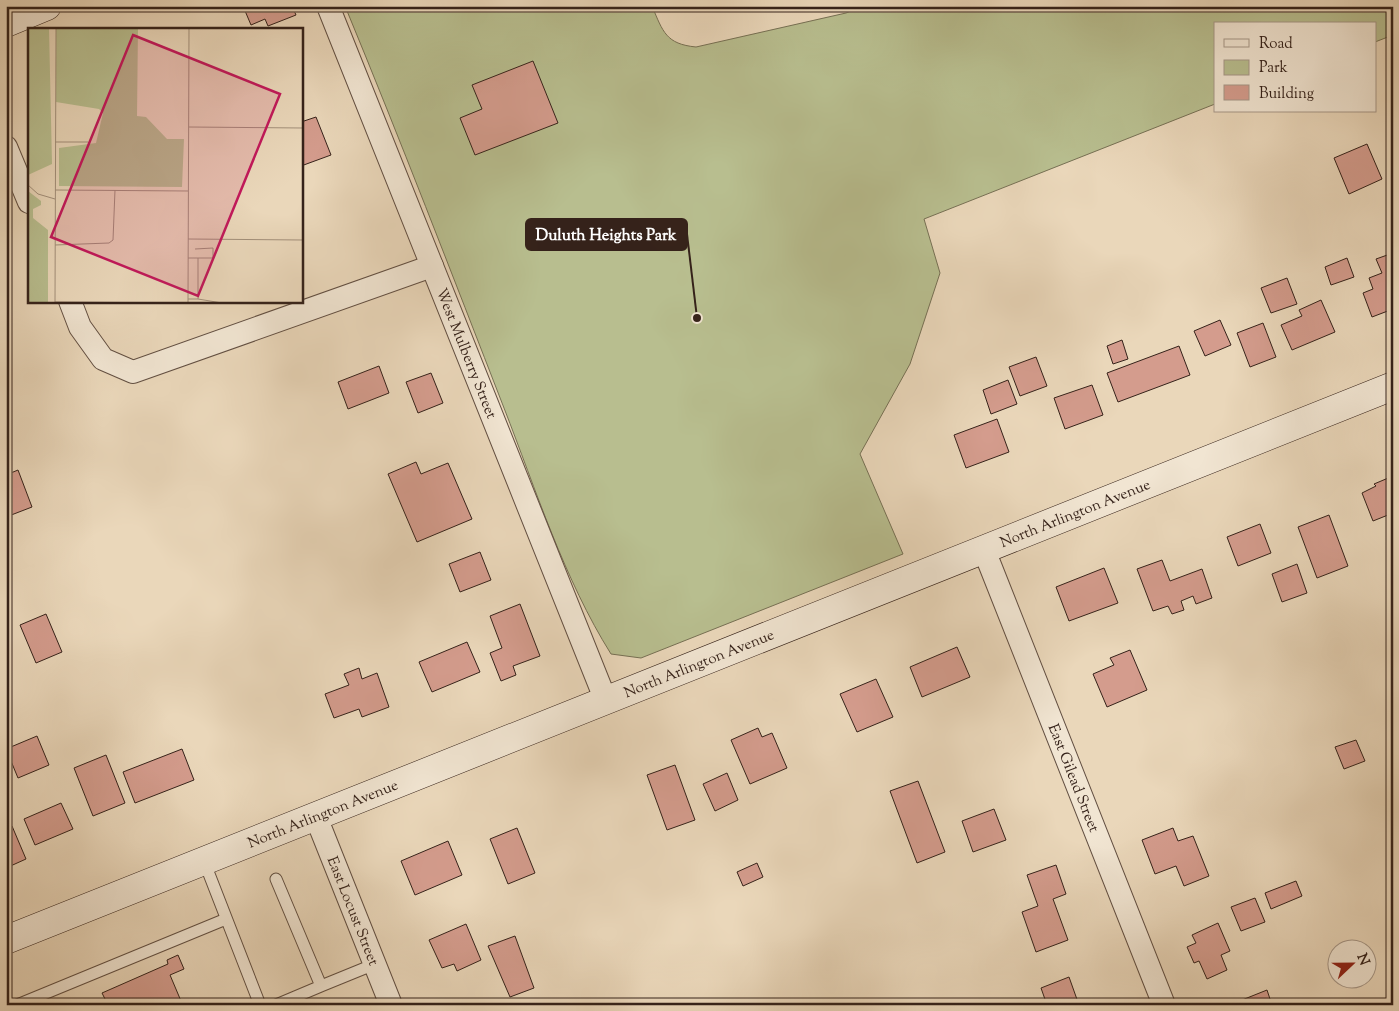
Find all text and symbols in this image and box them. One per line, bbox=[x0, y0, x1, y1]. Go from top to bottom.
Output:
legend bbox=[1214, 22, 1376, 112]
inset map bbox=[28, 28, 302, 302]
text: Road bbox=[1259, 34, 1293, 55]
text: Park bbox=[1259, 58, 1288, 79]
text: Building bbox=[1259, 84, 1314, 105]
callout: Duluth Heights Park bbox=[526, 219, 687, 250]
text: Duluth Heights Park bbox=[535, 225, 677, 248]
street label: West Mulberry Street bbox=[430, 285, 501, 422]
street label: North Arlington Avenue bbox=[997, 475, 1154, 554]
street label: North Arlington Avenue bbox=[621, 625, 778, 704]
street label: East Gilead Street bbox=[1042, 721, 1104, 836]
street label: North Arlington Avenue bbox=[245, 775, 402, 854]
street label: East Locust Street bbox=[321, 854, 383, 969]
north arrow bbox=[1326, 938, 1376, 988]
text: N bbox=[1351, 951, 1374, 969]

